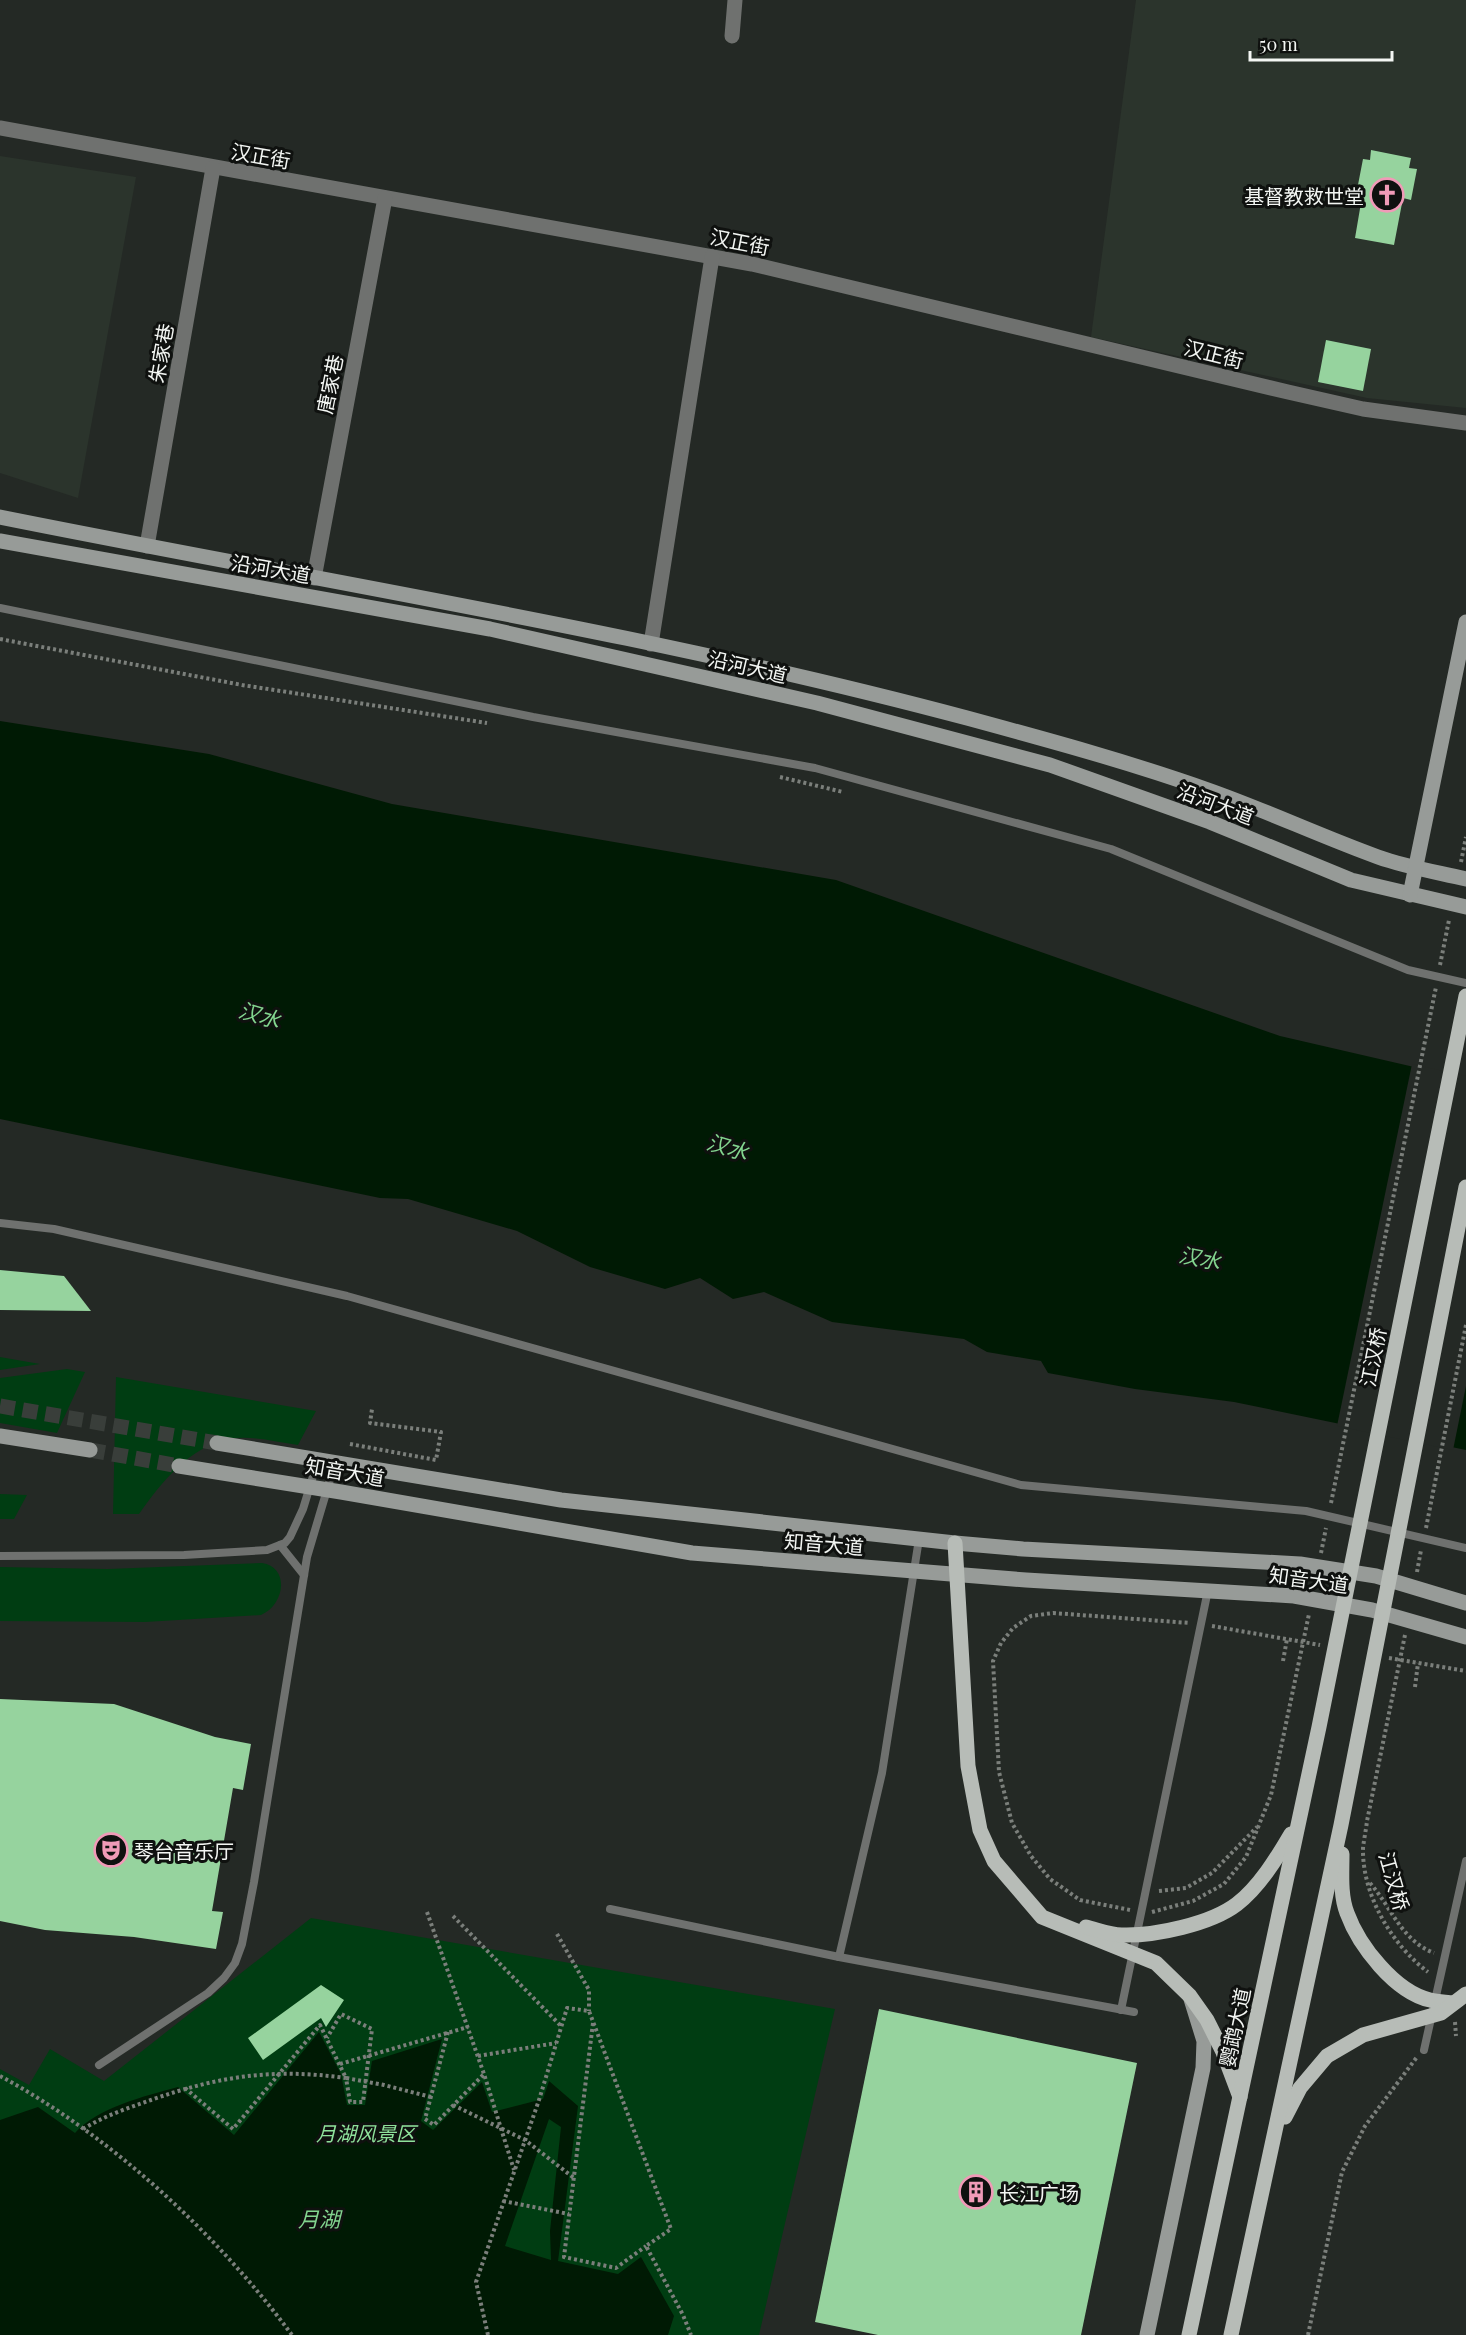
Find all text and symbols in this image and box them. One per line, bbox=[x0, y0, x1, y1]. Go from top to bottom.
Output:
scale bar bbox=[1250, 24, 1392, 62]
text: 50 m bbox=[1259, 32, 1298, 56]
street label: 汉正街 bbox=[229, 136, 293, 174]
church icon: 基督教救世堂 bbox=[1369, 177, 1405, 213]
place label: 基督教救世堂 bbox=[1244, 182, 1364, 209]
street label: 汉正街 bbox=[708, 222, 772, 260]
street label: 朱家巷 bbox=[141, 321, 179, 385]
street label: 汉正街 bbox=[1182, 333, 1246, 373]
street label: 唐家巷 bbox=[310, 352, 348, 416]
street label: 沿河大道 bbox=[229, 548, 313, 588]
street label: 沿河大道 bbox=[706, 644, 790, 688]
street label: 沿河大道 bbox=[1174, 776, 1258, 830]
water label: 汉水 bbox=[236, 995, 285, 1034]
water label: 汉水 bbox=[704, 1127, 753, 1166]
water label: 汉水 bbox=[1177, 1239, 1224, 1275]
street label: 江汉桥 bbox=[1353, 1325, 1391, 1389]
street label: 知音大道 bbox=[303, 1451, 387, 1491]
street label: 知音大道 bbox=[783, 1526, 865, 1560]
street label: 知音大道 bbox=[1268, 1560, 1350, 1598]
theatre icon: 琴台音乐厅 bbox=[93, 1832, 129, 1868]
place label: 琴台音乐厅 bbox=[134, 1837, 234, 1864]
street label: 江汉桥 bbox=[1374, 1848, 1416, 1914]
street label: 鹦鹉大道 bbox=[1212, 1985, 1256, 2069]
park label: 月湖风景区 bbox=[316, 2119, 419, 2146]
building icon: 长江广场 bbox=[958, 2174, 994, 2210]
place label: 长江广场 bbox=[999, 2179, 1079, 2206]
water label: 月湖 bbox=[298, 2204, 343, 2232]

